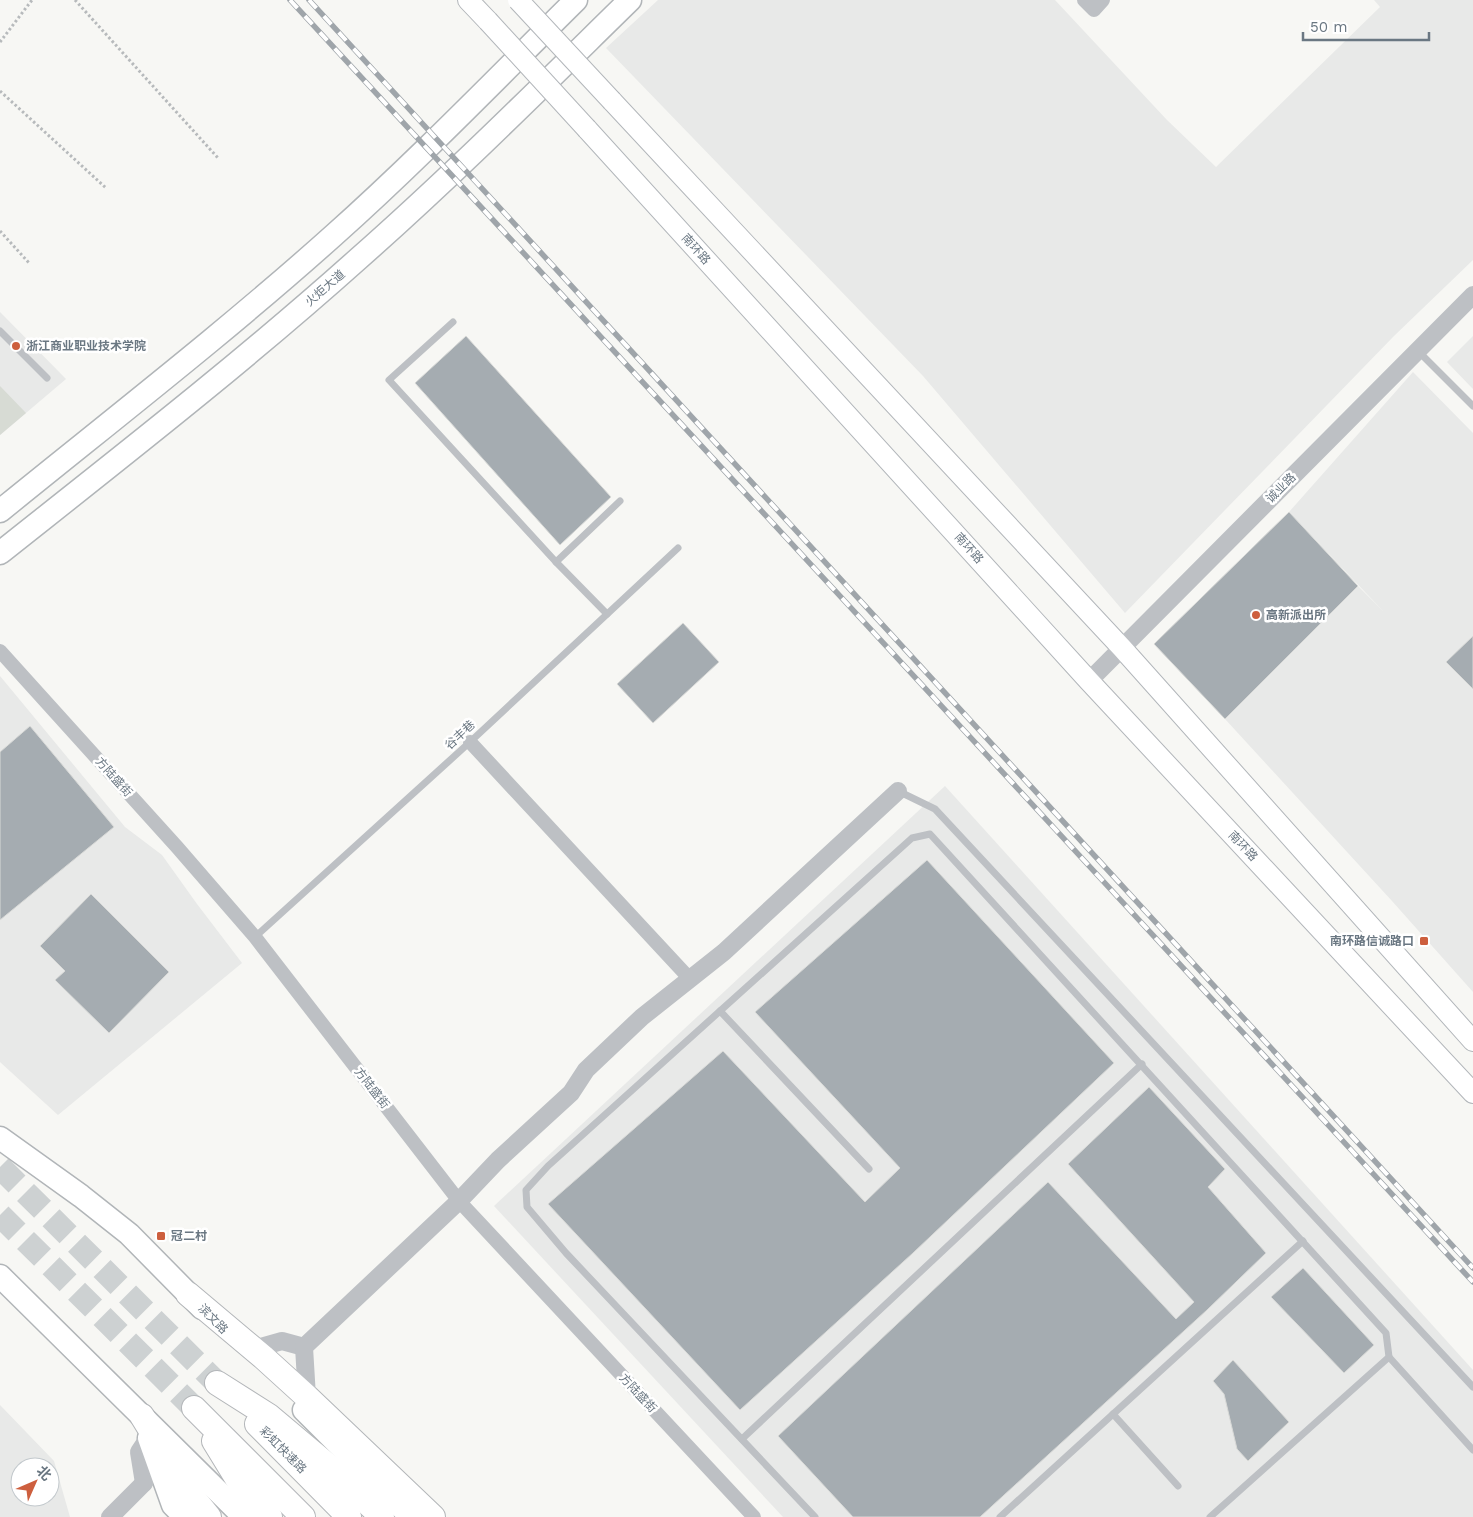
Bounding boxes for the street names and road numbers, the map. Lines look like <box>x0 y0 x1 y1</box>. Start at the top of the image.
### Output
street label: 南环路 <box>679 231 713 267</box>
street label: 火炬大道 <box>302 267 348 309</box>
street label: 诚业路 <box>1263 470 1299 506</box>
street label: 南环路 <box>952 530 986 566</box>
street label: 谷丰巷 <box>442 718 478 752</box>
street label: 方陆盛街 <box>93 754 135 800</box>
street label: 南环路 <box>1226 828 1260 864</box>
street label: 方陆盛街 <box>352 1065 392 1111</box>
street label: 滨文路 <box>195 1301 231 1337</box>
street label: 方陆盛街 <box>617 1371 659 1415</box>
street label: 彩虹快速路 <box>257 1424 309 1476</box>

